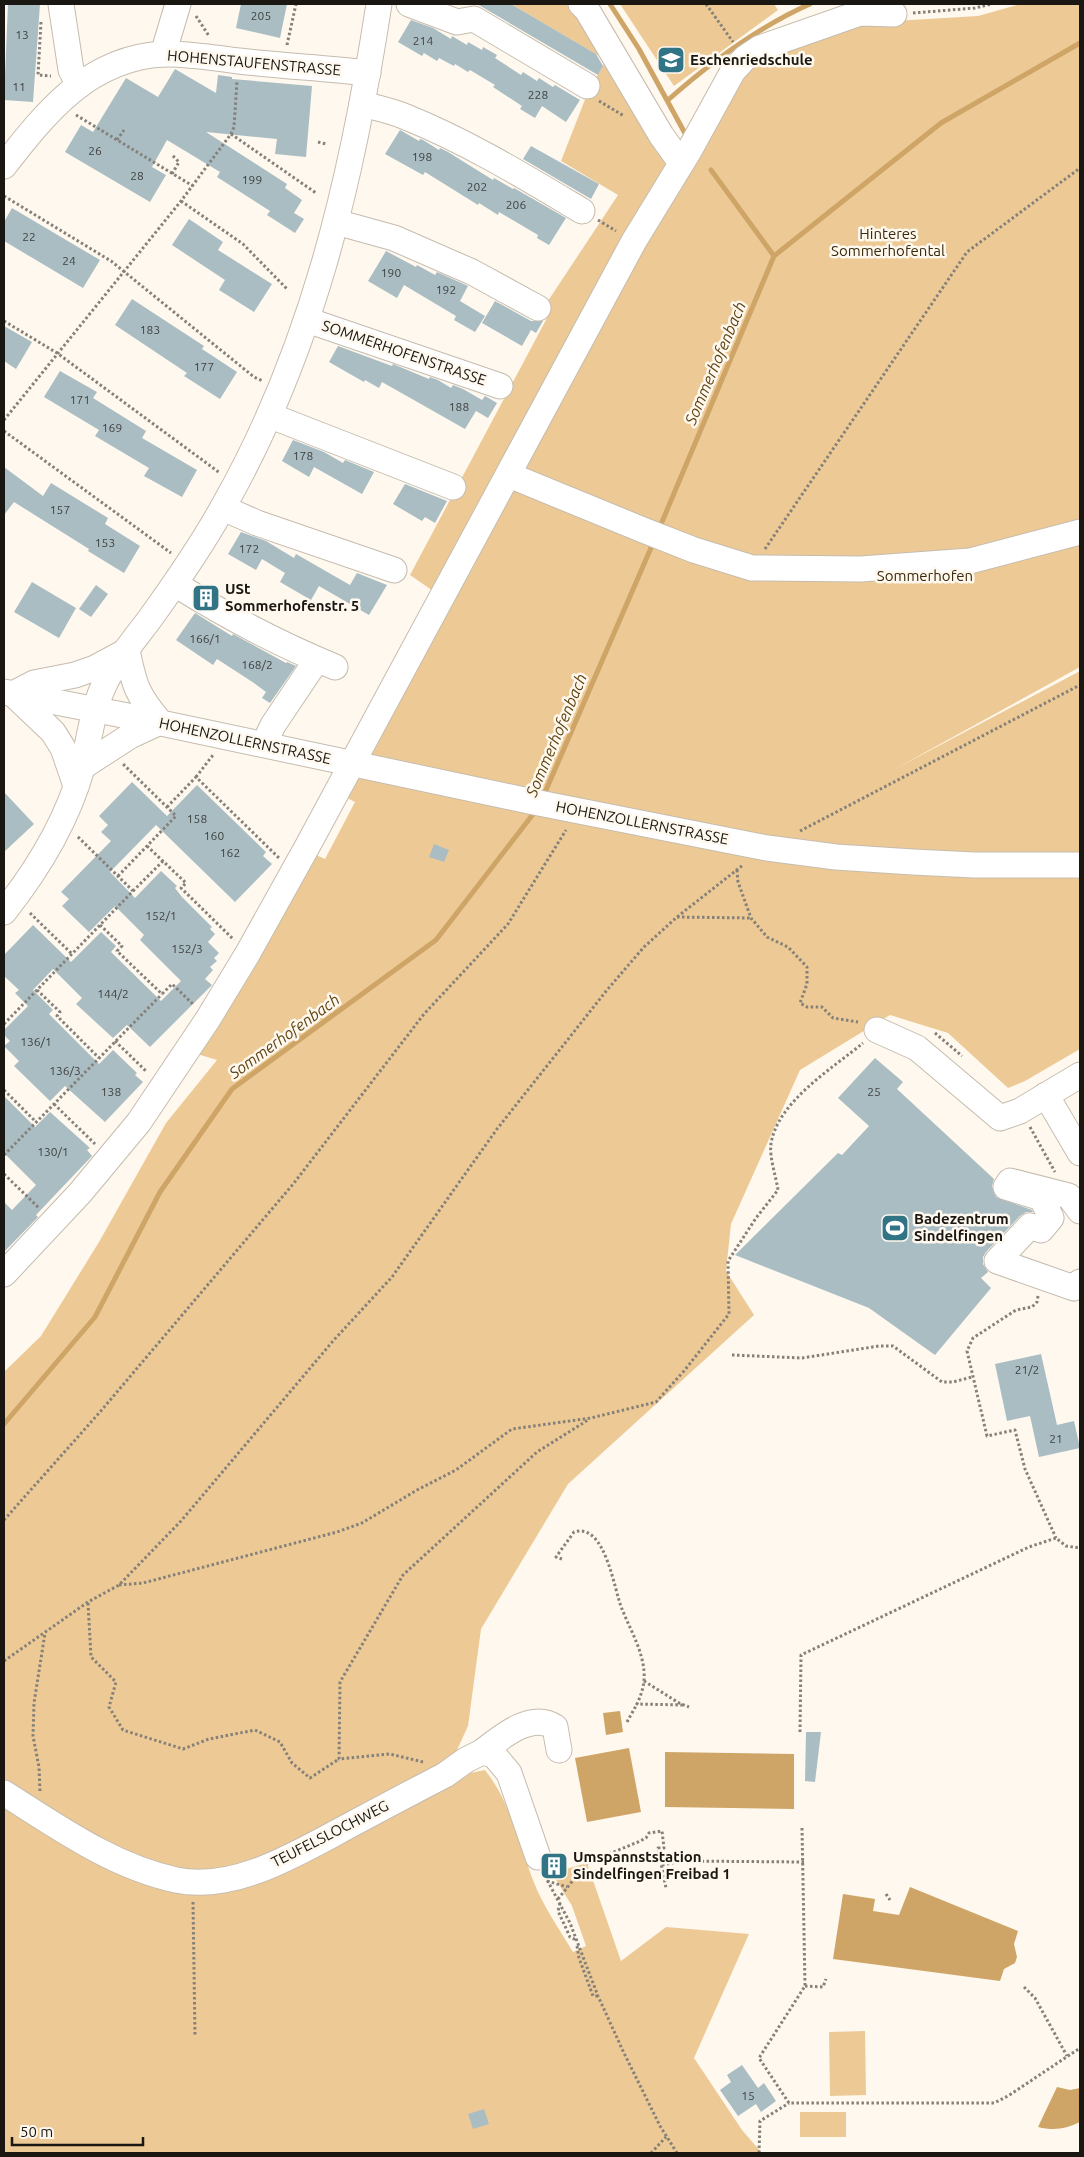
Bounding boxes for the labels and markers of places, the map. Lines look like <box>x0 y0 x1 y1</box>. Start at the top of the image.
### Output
school or university icon: Eschenriedschule <box>656 45 686 75</box>
place label: Eschenriedschule <box>690 51 813 68</box>
place label: USt Sommerhofenstr. 5 <box>225 580 359 614</box>
building icon: USt Sommerhofenstr. 5 <box>191 583 221 613</box>
place label: Badezentrum Sindelfingen <box>914 1210 1009 1244</box>
sports icon: Badezentrum Sindelfingen <box>880 1213 910 1243</box>
place label: Umspannststation Sindelfingen Freibad 1 <box>573 1848 731 1882</box>
building icon: Umspannststation Sindelfingen Freibad 1 <box>539 1851 569 1881</box>

